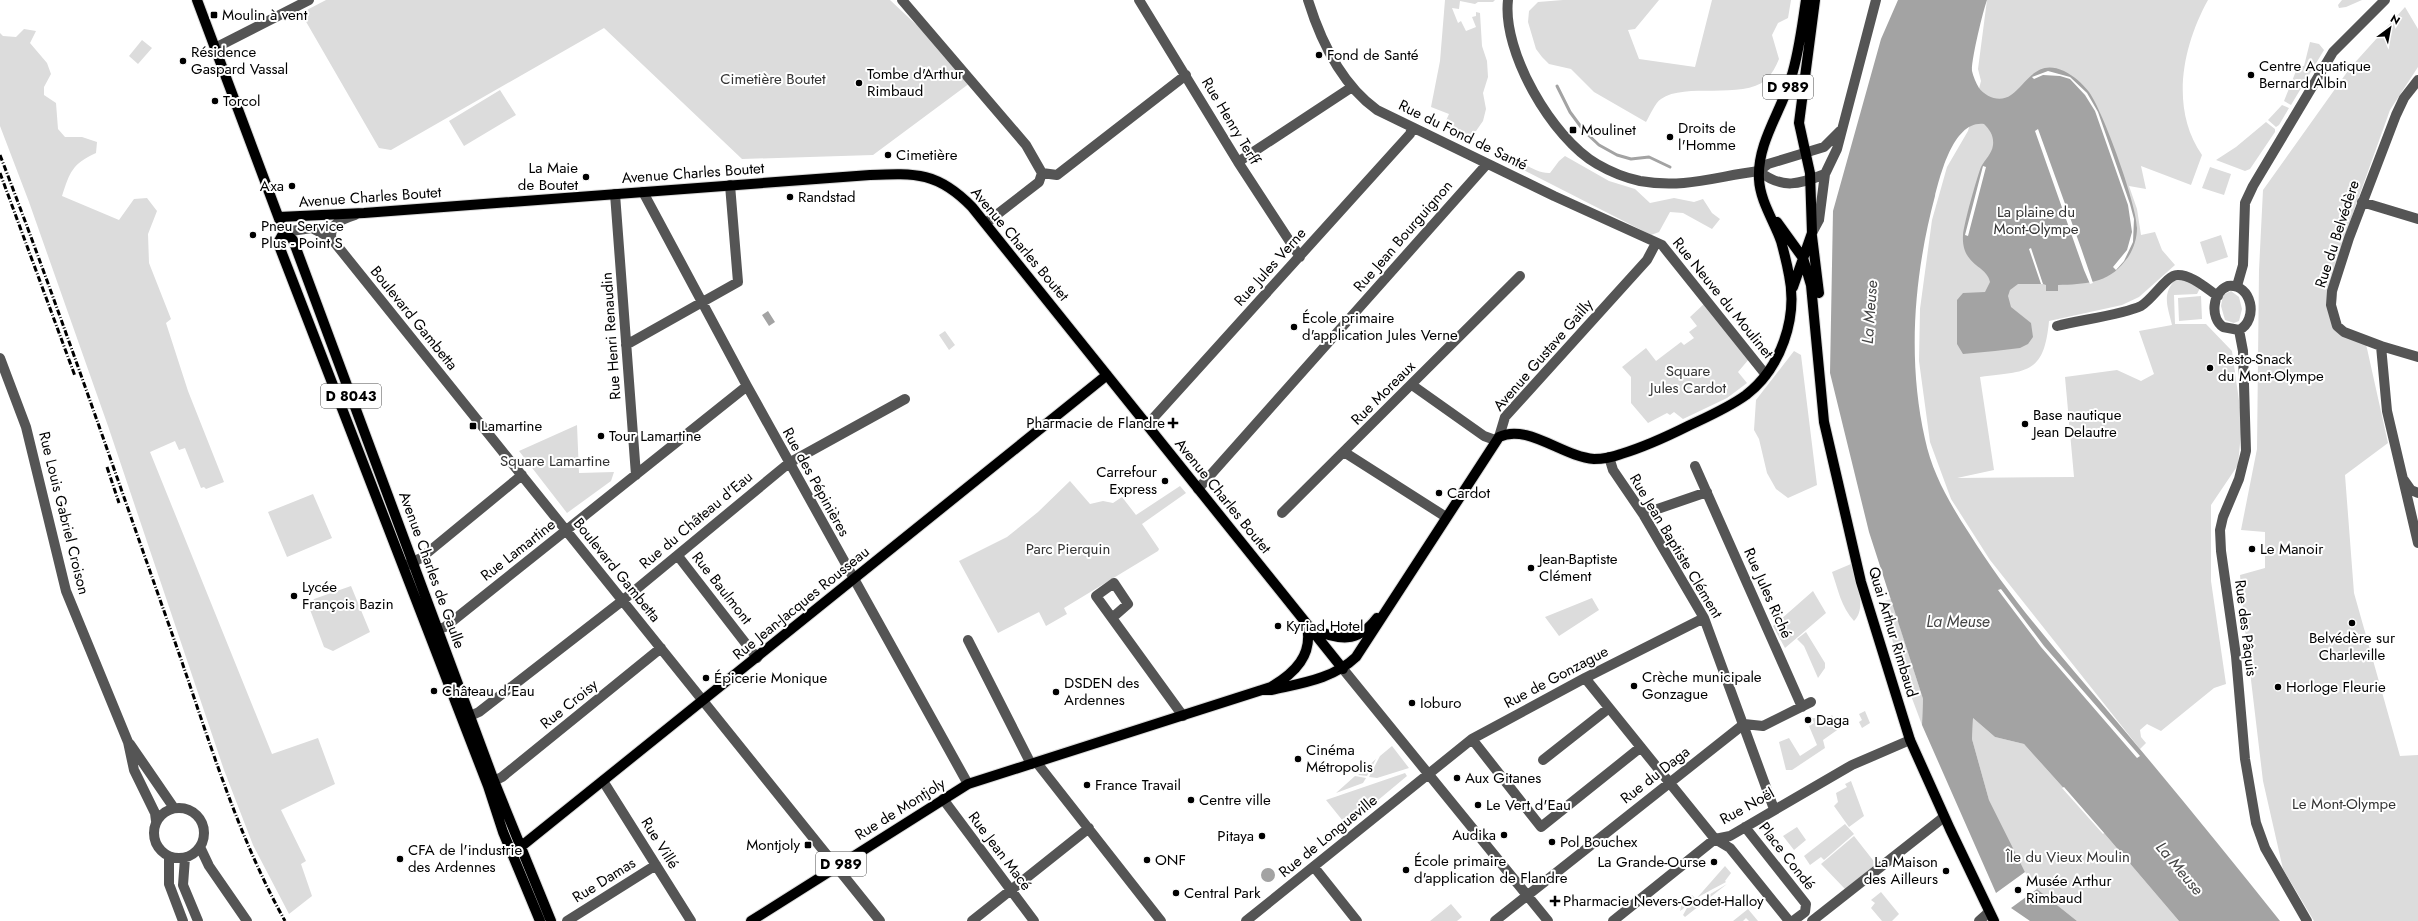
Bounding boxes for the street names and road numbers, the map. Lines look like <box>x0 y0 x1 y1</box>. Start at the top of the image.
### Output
street label: Rue Henry Terff <box>1196 73 1266 169</box>
road number: D 989 <box>1763 75 1813 99</box>
street label: Rue du Fond de Santé <box>1395 94 1531 176</box>
street label: Avenue Charles Boutet <box>621 157 765 189</box>
street label: Rue Jean Bourguignon <box>1348 175 1458 297</box>
street label: Rue du Belvédère <box>2309 177 2365 291</box>
street label: Avenue Charles Boutet <box>298 181 442 213</box>
street label: Avenue Charles Boutet <box>966 182 1075 306</box>
street label: Rue Jules Verne <box>1229 223 1311 311</box>
street label: Rue Neuve du Moulinet <box>1667 233 1779 364</box>
street label: Boulevard Gambetta <box>365 261 463 375</box>
street label: Rue Henri Renaudin <box>596 271 626 401</box>
street label: Avenue Gustave Gailly <box>1488 294 1598 416</box>
street label: Rue Moreaux <box>1346 355 1421 430</box>
road number: D 8043 <box>321 384 381 408</box>
street label: Rue des Pépinières <box>777 424 855 540</box>
street label: Rue Louis Gabriel Croison <box>33 429 95 597</box>
street label: Avenue Charles Boutet <box>1170 434 1277 559</box>
street label: Rue du Château d'Eau <box>635 466 757 574</box>
street label: Rue Jean Baptiste Clément <box>1624 469 1728 623</box>
street label: Avenue Charles de Gaulle <box>393 488 471 652</box>
street label: Boulevard Gambetta <box>568 513 666 627</box>
street label: Rue Lamartine <box>476 514 560 586</box>
street label: Rue Jean-Jacques Rousseau <box>728 541 874 665</box>
street label: Rue Jules Riché <box>1738 544 1798 642</box>
street label: Rue Baulmont <box>687 547 758 629</box>
street label: Quai Arthur Rimbaud <box>1863 564 1923 700</box>
street label: Rue des Pâquis <box>2229 578 2263 678</box>
street label: Rue de Gonzague <box>1500 640 1612 714</box>
street label: Rue Croisy <box>536 674 603 734</box>
street label: Rue du Daga <box>1616 741 1694 809</box>
street label: Rue de Montjoly <box>850 772 950 846</box>
street label: Rue Noël <box>1716 782 1778 830</box>
street label: Rue de Longueville <box>1274 789 1382 883</box>
street label: Rue Jean Macé <box>963 807 1037 895</box>
street label: Rue Villé <box>636 813 685 873</box>
street label: Place Condé <box>1753 817 1821 895</box>
street label: Rue Damas <box>568 852 640 908</box>
road number: D 989 <box>816 852 866 876</box>

